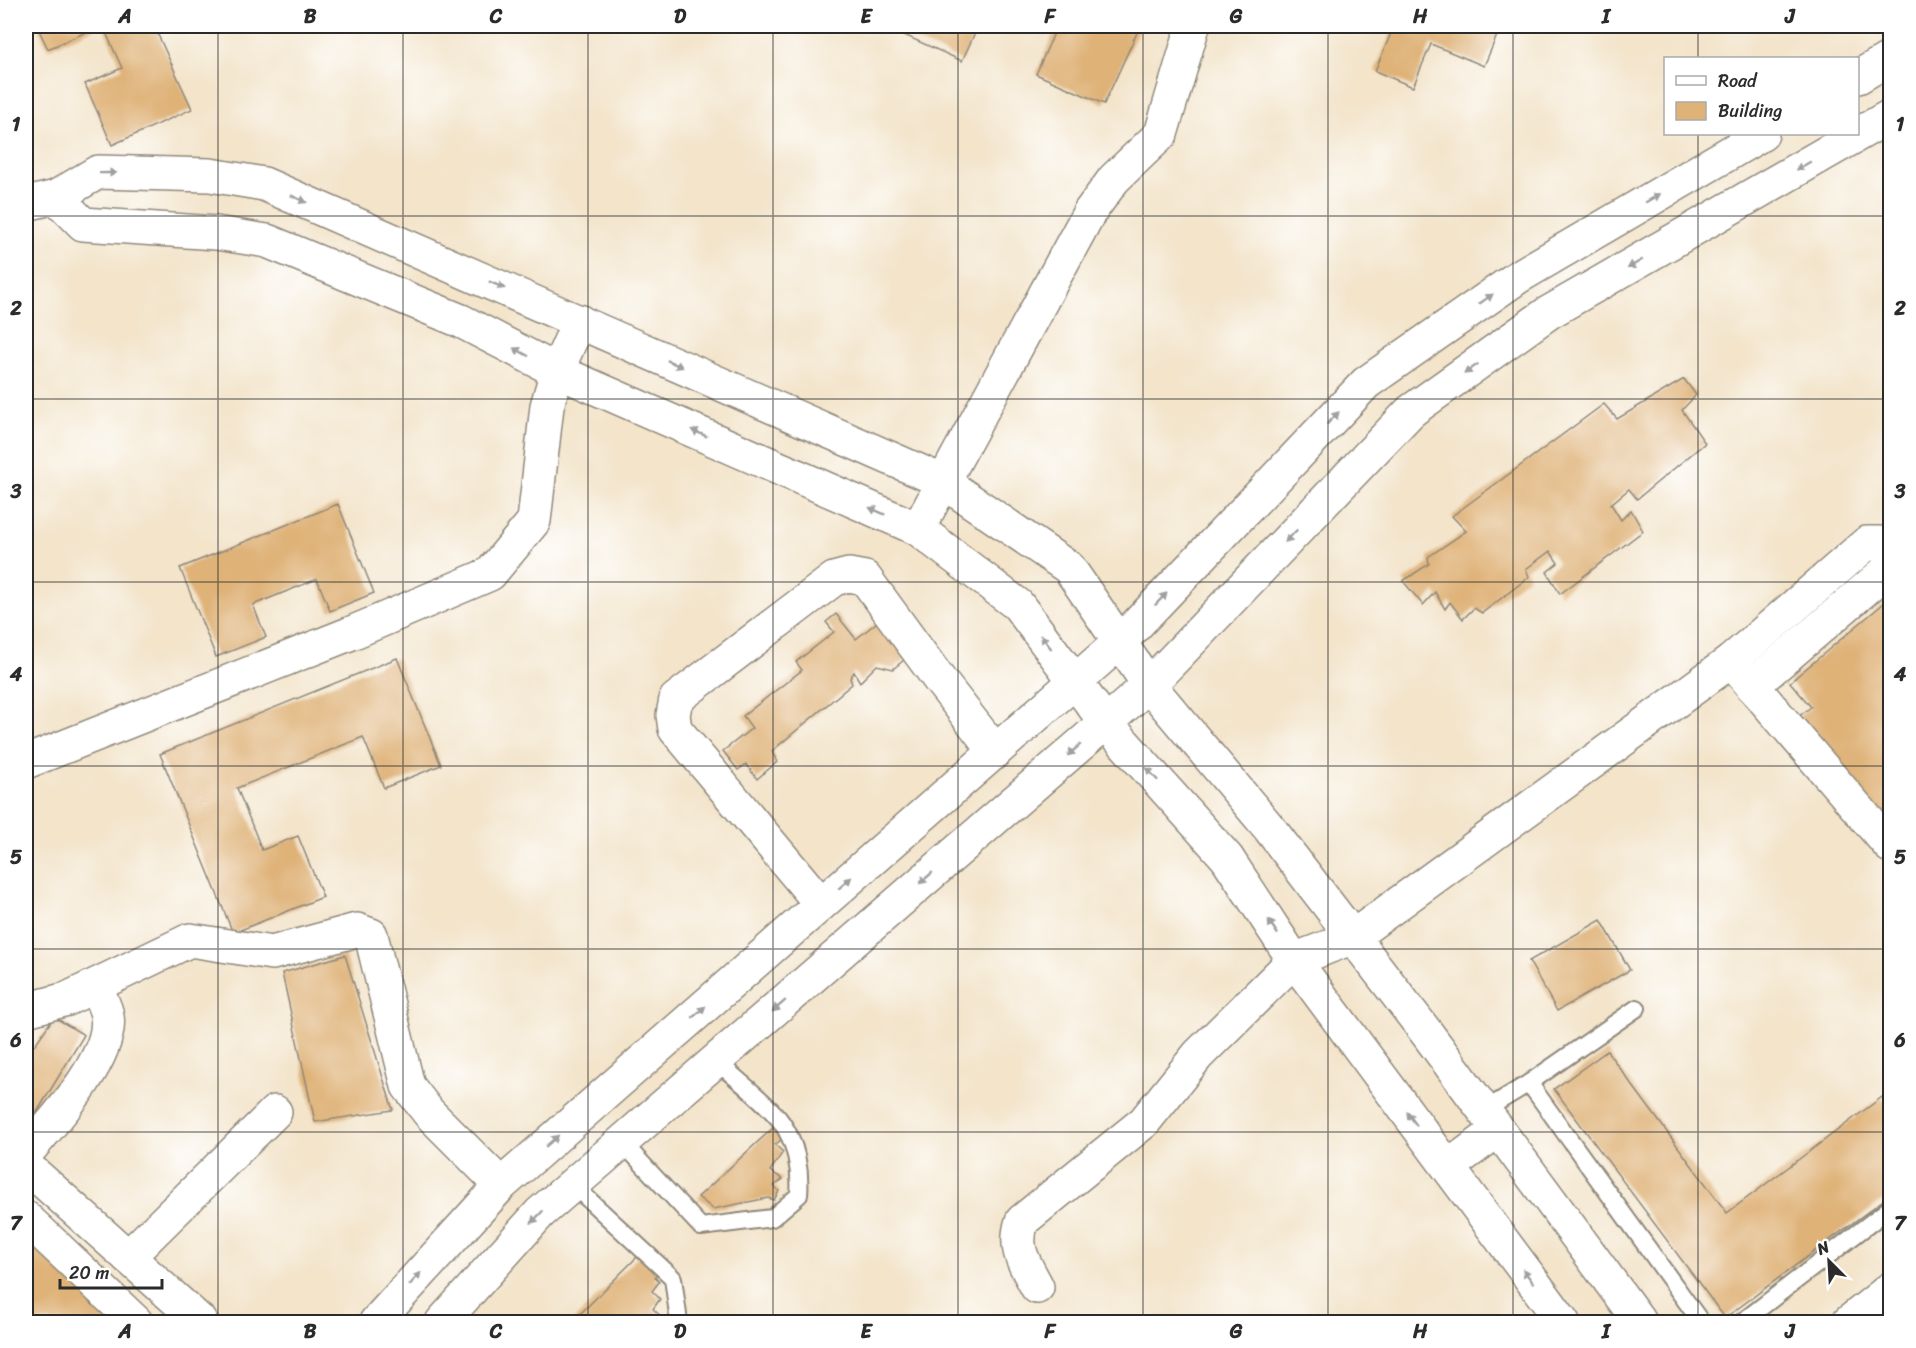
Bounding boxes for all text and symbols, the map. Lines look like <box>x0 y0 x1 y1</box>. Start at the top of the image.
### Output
text: A <box>117 0 132 34</box>
text: B <box>304 0 317 34</box>
text: C <box>489 0 503 34</box>
text: D <box>674 0 687 34</box>
text: E <box>860 0 873 34</box>
text: F <box>1044 0 1057 34</box>
text: G <box>1229 0 1243 34</box>
text: H <box>1412 0 1428 34</box>
text: I <box>1601 0 1612 34</box>
text: J <box>1784 0 1796 34</box>
legend <box>1664 57 1859 135</box>
text: Road <box>1718 65 1758 97</box>
text: Building <box>1718 95 1782 127</box>
text: 1 <box>12 107 21 142</box>
text: 1 <box>1896 107 1905 142</box>
one-way arrow <box>1795 161 1812 171</box>
one-way arrow <box>99 168 118 178</box>
one-way arrow <box>1645 192 1661 203</box>
one-way arrow <box>290 195 308 205</box>
one-way arrow <box>1626 258 1643 268</box>
one-way arrow <box>489 280 507 290</box>
text: 2 <box>9 291 22 326</box>
text: 2 <box>1893 291 1906 326</box>
one-way arrow <box>1478 293 1494 305</box>
one-way arrow <box>513 347 530 357</box>
one-way arrow <box>667 360 684 369</box>
one-way arrow <box>1463 363 1479 375</box>
one-way arrow <box>1325 412 1339 426</box>
one-way arrow <box>689 428 707 438</box>
text: 3 <box>10 474 22 509</box>
text: 3 <box>1894 474 1906 509</box>
one-way arrow <box>869 507 886 516</box>
one-way arrow <box>1285 529 1299 543</box>
one-way arrow <box>1154 591 1168 606</box>
one-way arrow <box>1041 634 1053 649</box>
text: 4 <box>9 657 23 692</box>
text: 4 <box>1893 657 1907 692</box>
one-way arrow <box>1066 743 1081 757</box>
one-way arrow <box>1145 767 1159 782</box>
text: 5 <box>10 840 22 875</box>
text: 5 <box>1894 840 1906 875</box>
one-way arrow <box>919 871 934 884</box>
one-way arrow <box>837 877 852 890</box>
one-way arrow <box>1267 919 1278 935</box>
one-way arrow <box>772 999 787 1012</box>
one-way arrow <box>691 1005 706 1019</box>
text: 6 <box>9 1023 22 1058</box>
text: 6 <box>1893 1023 1906 1058</box>
one-way arrow <box>1406 1111 1418 1127</box>
one-way arrow <box>544 1134 560 1147</box>
text: 7 <box>10 1206 23 1241</box>
text: 7 <box>1894 1206 1907 1241</box>
one-way arrow <box>530 1209 544 1224</box>
north arrow <box>1799 1231 1859 1291</box>
text: N <box>1811 1232 1835 1264</box>
scale bar <box>60 1252 162 1290</box>
text: 20 m <box>69 1257 109 1289</box>
one-way arrow <box>1522 1268 1534 1284</box>
one-way arrow <box>408 1272 422 1287</box>
text: A <box>117 1314 132 1348</box>
text: B <box>304 1314 317 1348</box>
text: C <box>489 1314 503 1348</box>
text: D <box>674 1314 687 1348</box>
text: E <box>860 1314 873 1348</box>
text: F <box>1044 1314 1057 1348</box>
text: G <box>1229 1314 1243 1348</box>
text: H <box>1412 1314 1428 1348</box>
text: I <box>1601 1314 1612 1348</box>
text: J <box>1784 1314 1796 1348</box>

